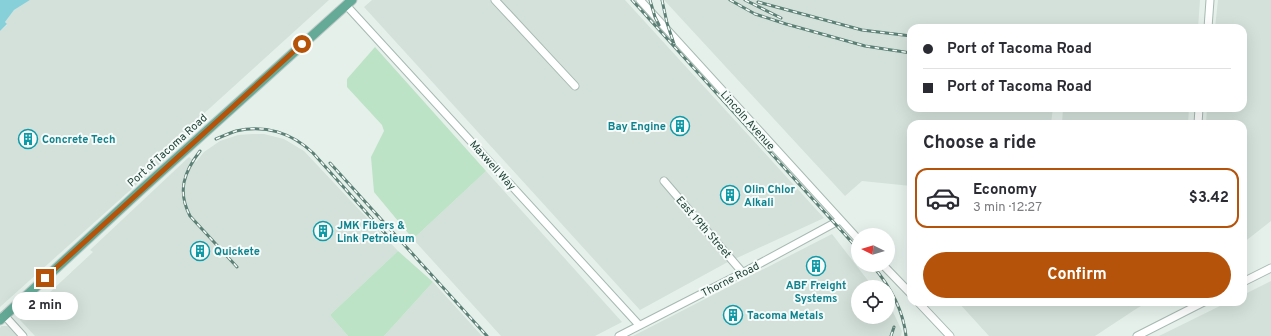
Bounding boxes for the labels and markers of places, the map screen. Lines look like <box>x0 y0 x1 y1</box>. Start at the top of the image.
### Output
building icon: Bay Engine <box>669 115 691 137</box>
place label: Bay Engine <box>608 120 666 134</box>
building icon: Concrete Tech <box>17 128 39 150</box>
place label: Concrete Tech <box>42 133 116 147</box>
place label: Olin Chlor Alkali <box>744 183 795 210</box>
building icon: Olin Chlor Alkali <box>719 184 741 206</box>
place label: JMK Fibers & Link Petroleum <box>337 219 415 246</box>
building icon: JMK Fibers & Link Petroleum <box>312 220 334 242</box>
building icon: Quickete <box>189 240 211 262</box>
place label: Quickete <box>214 245 260 259</box>
building icon: ABF Freight Systems <box>805 255 827 277</box>
place label: ABF Freight Systems <box>786 279 846 306</box>
building icon: Tacoma Metals <box>722 304 744 326</box>
place label: Tacoma Metals <box>747 309 824 323</box>

